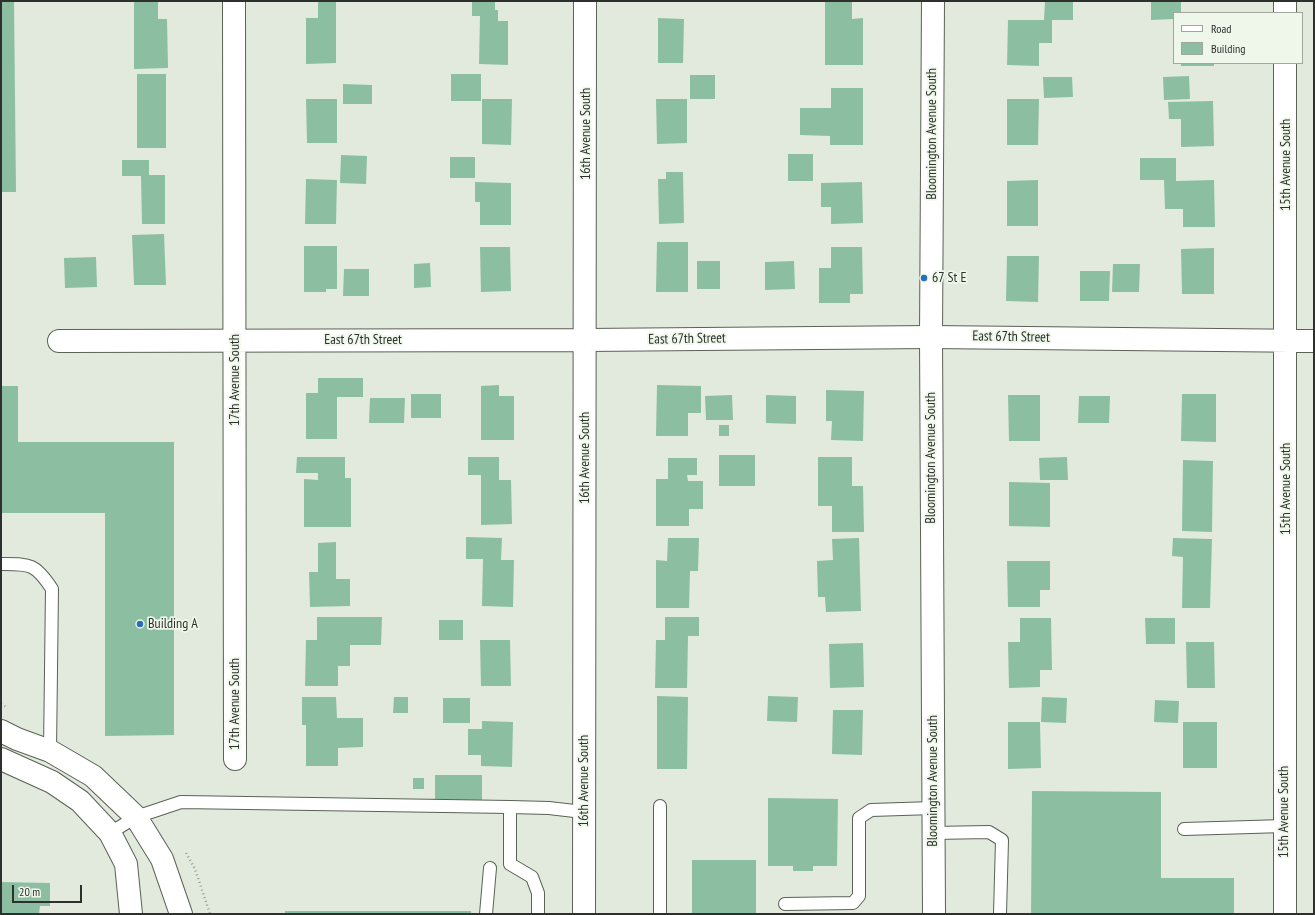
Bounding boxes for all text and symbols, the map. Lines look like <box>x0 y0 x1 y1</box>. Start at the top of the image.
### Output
legend <box>1173 12 1303 64</box>
text: Road <box>1211 21 1231 36</box>
text: Building <box>1211 41 1246 56</box>
street label: Bloomington Avenue South <box>924 68 940 200</box>
street label: 16th Avenue South <box>578 88 594 180</box>
street label: 15th Avenue South <box>1278 119 1294 211</box>
place label: 67 St E <box>932 270 966 286</box>
marker: 67 St E <box>919 273 929 283</box>
street label: East 67th Street <box>972 328 1050 346</box>
street label: East 67th Street <box>648 330 726 348</box>
street label: East 67th Street <box>324 332 402 348</box>
street label: 17th Avenue South <box>227 334 243 426</box>
street label: Bloomington Avenue South <box>923 392 939 524</box>
street label: 16th Avenue South <box>577 412 593 504</box>
street label: 15th Avenue South <box>1278 443 1294 535</box>
place label: Building A <box>148 616 198 632</box>
marker: Building A <box>135 619 145 629</box>
street label: 17th Avenue South <box>227 658 243 750</box>
street label: Bloomington Avenue South <box>925 715 941 847</box>
street label: 16th Avenue South <box>576 735 592 827</box>
street label: 15th Avenue South <box>1276 766 1292 858</box>
scale bar <box>14 877 84 903</box>
text: 20 m <box>19 884 40 899</box>

